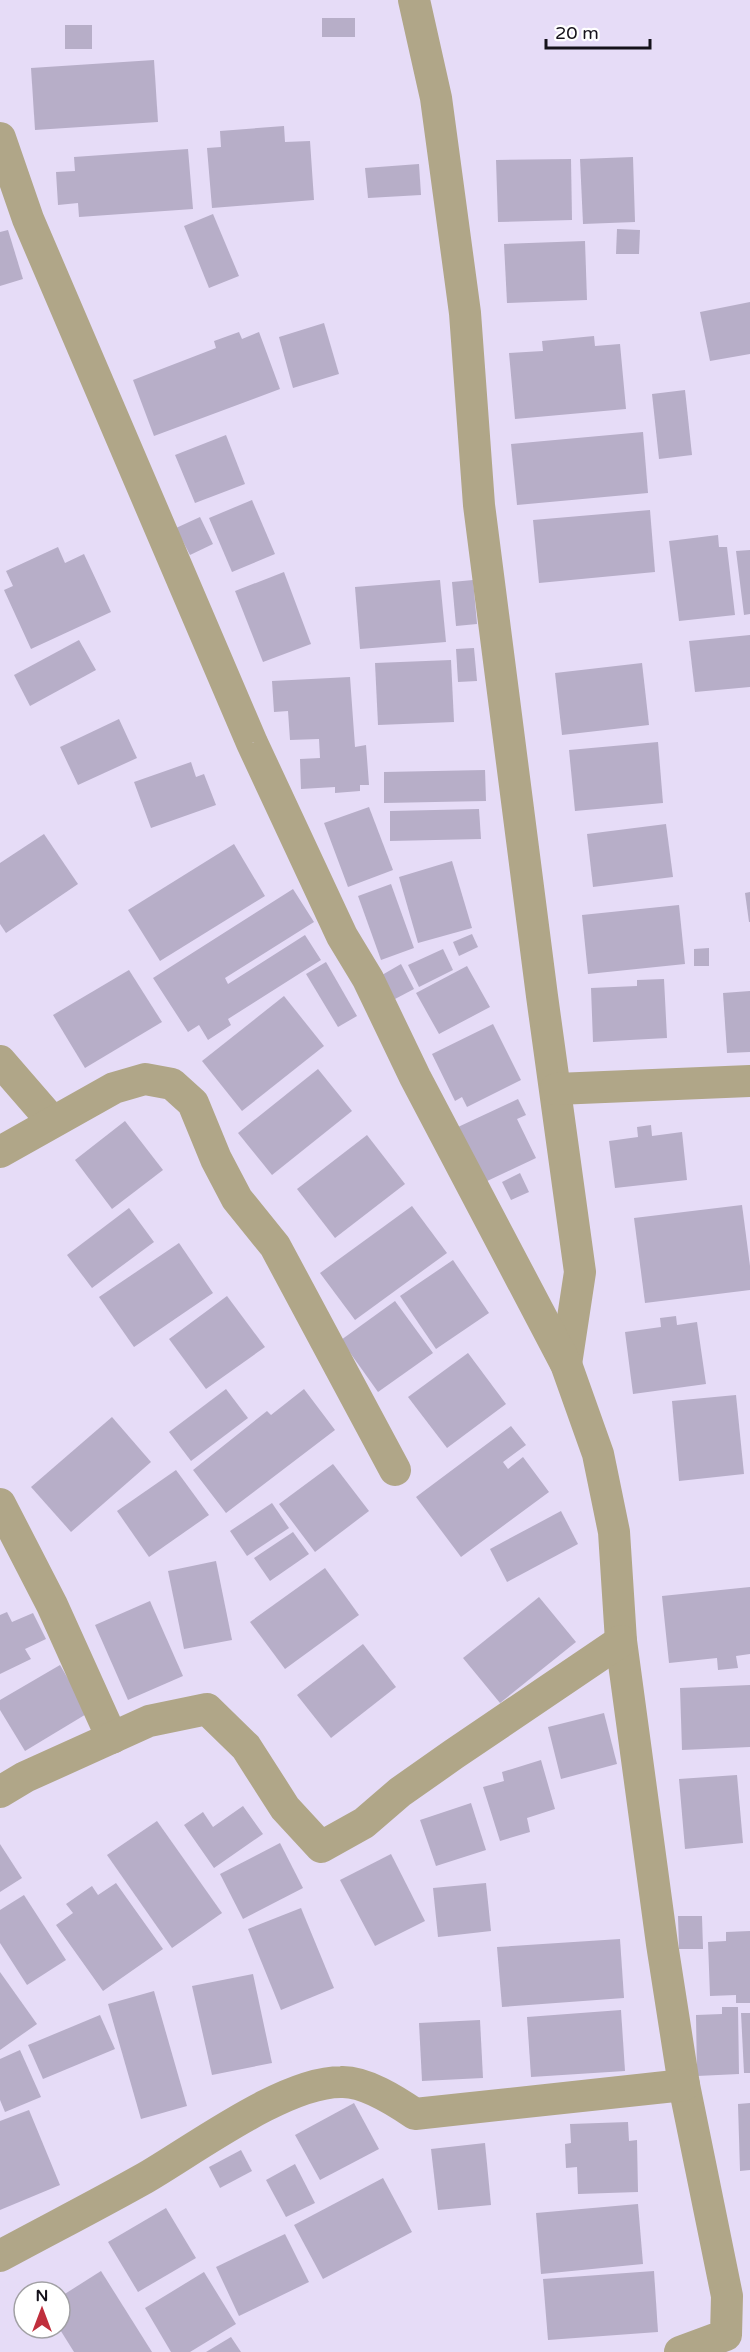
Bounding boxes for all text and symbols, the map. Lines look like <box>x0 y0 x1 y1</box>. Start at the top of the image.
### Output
scale bar <box>546 12 650 50</box>
text: 20 m <box>555 22 599 44</box>
north arrow <box>12 2280 72 2340</box>
text: N <box>36 2286 48 2306</box>

